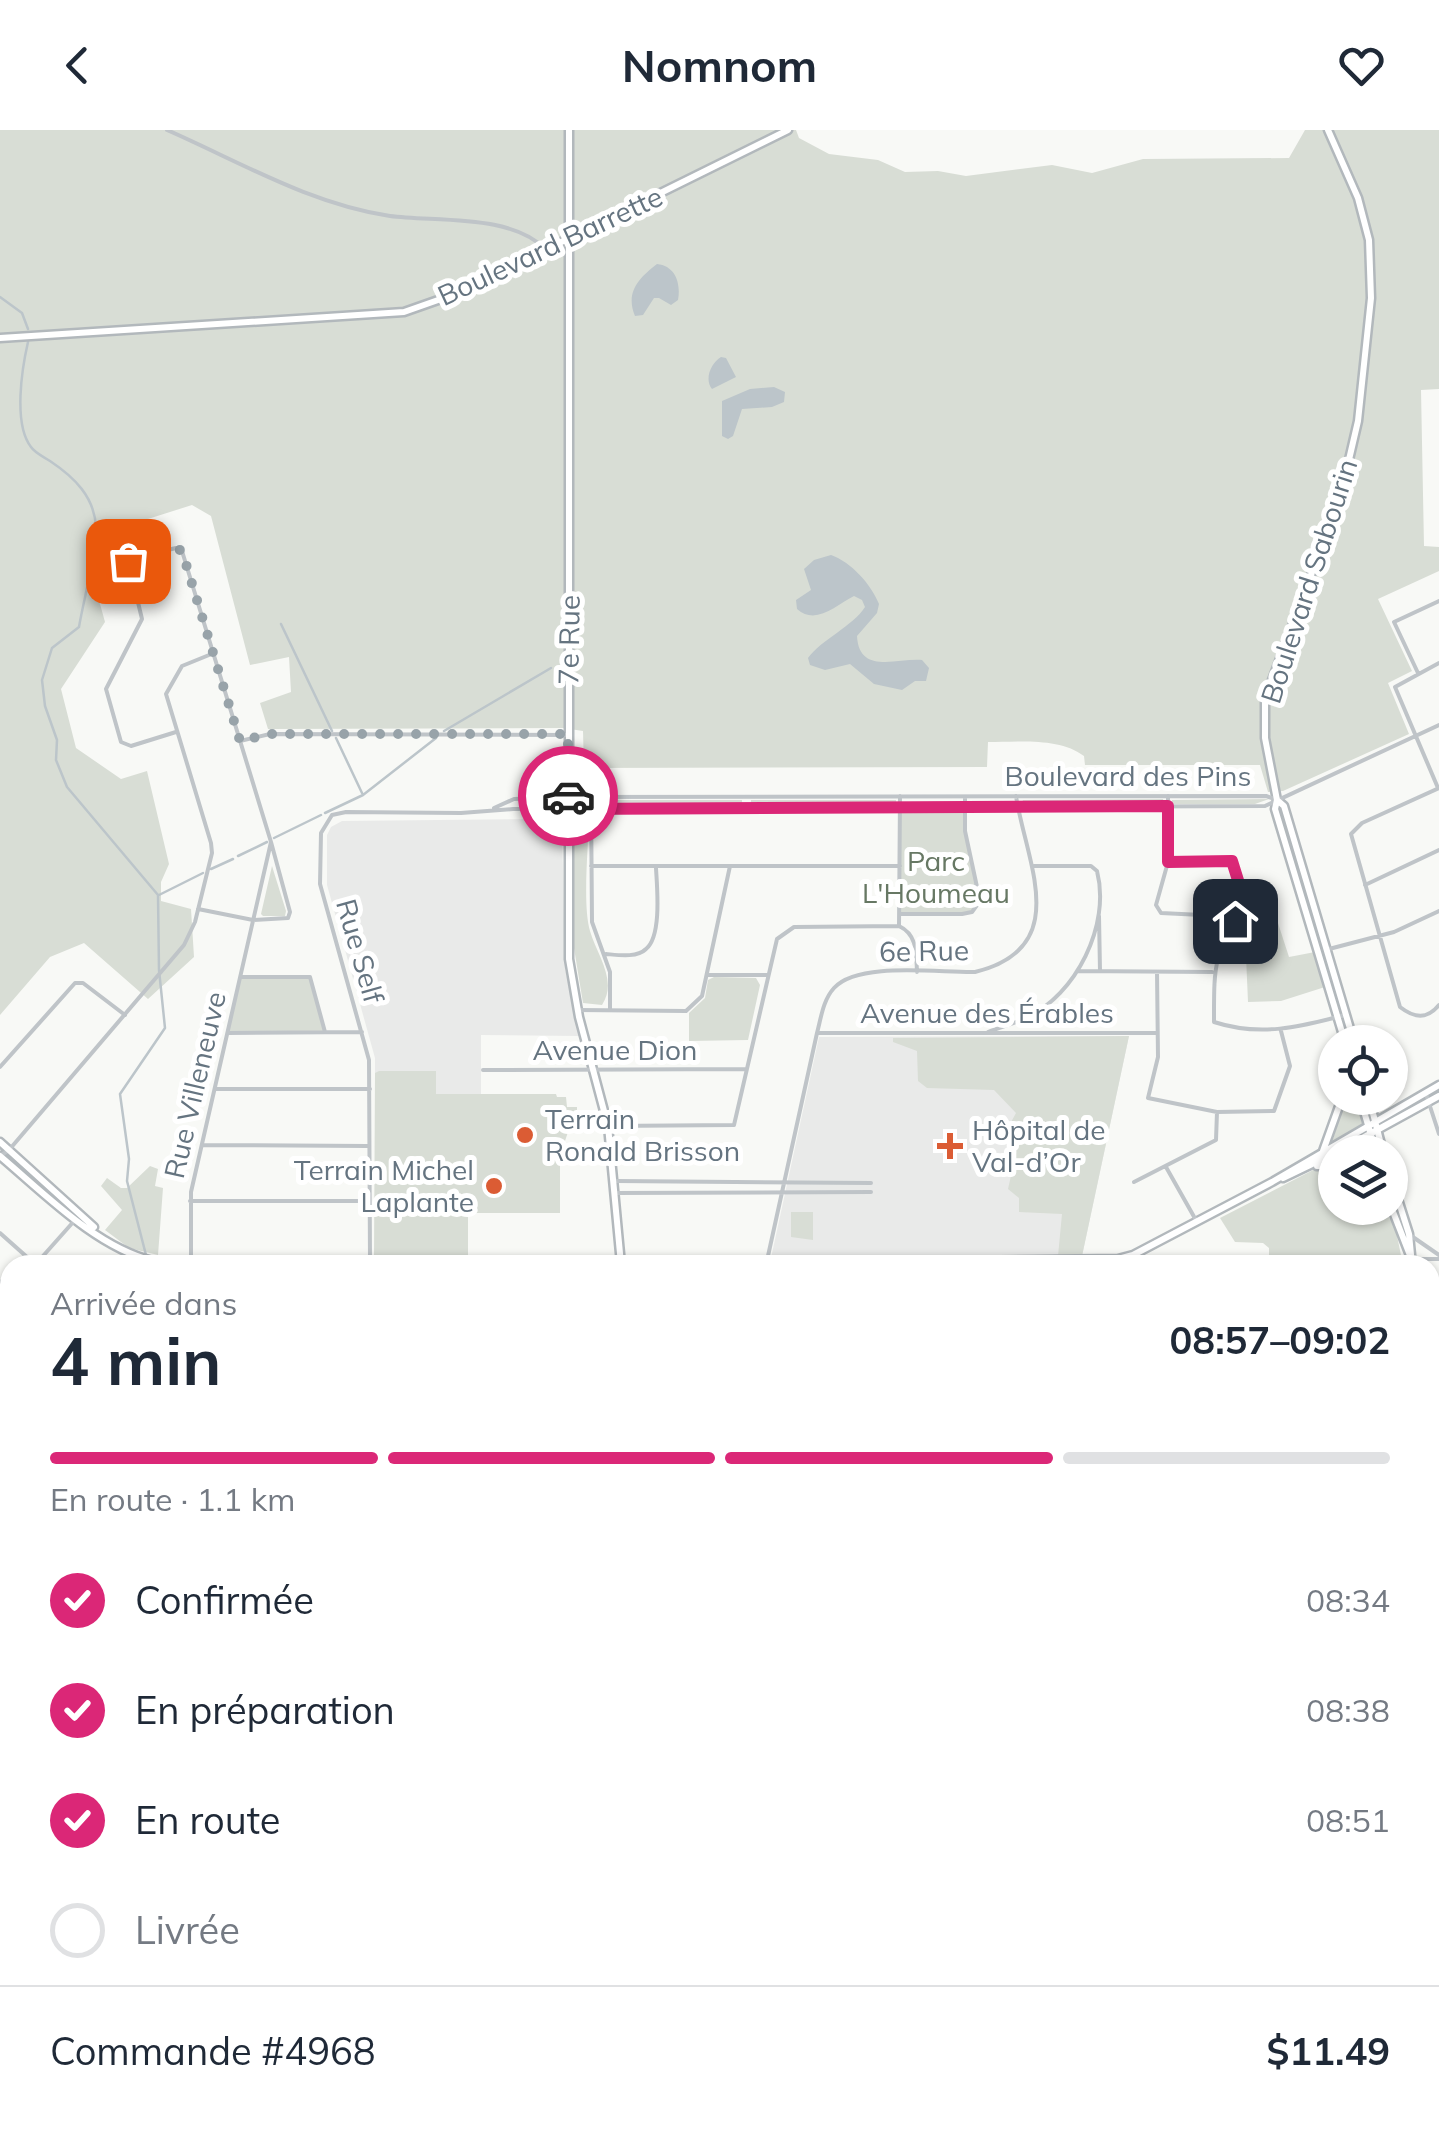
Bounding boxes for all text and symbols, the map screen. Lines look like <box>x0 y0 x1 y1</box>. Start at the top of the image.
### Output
text: Nomnom <box>622 37 817 93</box>
icon: back <box>50 38 105 93</box>
icon: heart <box>1334 38 1389 93</box>
street label: Boulevard Barrette <box>432 178 668 313</box>
street label: Boulevard Sabourin <box>1253 454 1365 707</box>
pin <box>86 519 171 604</box>
icon: bag <box>101 534 156 589</box>
street label: 7e Rue <box>550 595 587 685</box>
courier <box>518 746 618 846</box>
street label: Boulevard des Pins <box>1005 758 1251 793</box>
icon: car <box>541 769 596 824</box>
park label: Parc L'Houmeau <box>862 843 1010 910</box>
pin <box>1193 879 1278 964</box>
icon: home <box>1208 894 1263 949</box>
street label: Rue Self <box>329 895 392 1008</box>
street label: 6e Rue <box>879 932 969 969</box>
street label: Rue Villeneuve <box>156 988 233 1182</box>
street label: Avenue des Érables <box>860 995 1114 1030</box>
map controls <box>1318 1025 1408 1225</box>
button: locate <box>1318 1025 1408 1115</box>
street label: Avenue Dion <box>533 1032 697 1067</box>
place label: Terrain Ronald Brisson <box>545 1101 740 1168</box>
place label: Hôpital de Val-d’Or <box>972 1112 1106 1179</box>
marker: Terrain Ronald Brisson <box>514 1124 536 1146</box>
marker: Hôpital de Val-d’Or <box>937 1133 963 1159</box>
button: layers <box>1318 1135 1408 1225</box>
place label: Terrain Michel Laplante <box>294 1152 474 1219</box>
marker: Terrain Michel Laplante <box>483 1175 505 1197</box>
text: Arrivée dans <box>50 1283 237 1323</box>
text: 08:57–09:02 <box>1170 1316 1390 1364</box>
text: 4 min <box>50 1320 221 1401</box>
text: En route · 1.1 km <box>50 1479 295 1519</box>
icon: check <box>50 1573 105 1628</box>
text: Confirmée <box>135 1576 314 1624</box>
text: 08:34 <box>1306 1580 1390 1620</box>
icon: check <box>50 1683 105 1738</box>
text: En préparation <box>135 1686 395 1734</box>
text: 08:38 <box>1306 1690 1390 1730</box>
icon: check <box>50 1793 105 1848</box>
text: En route <box>135 1796 281 1844</box>
text: 08:51 <box>1306 1800 1390 1840</box>
text: Livrée <box>135 1906 240 1954</box>
text: Commande #4968 <box>50 2027 376 2075</box>
text: $11.49 <box>1267 2027 1390 2075</box>

